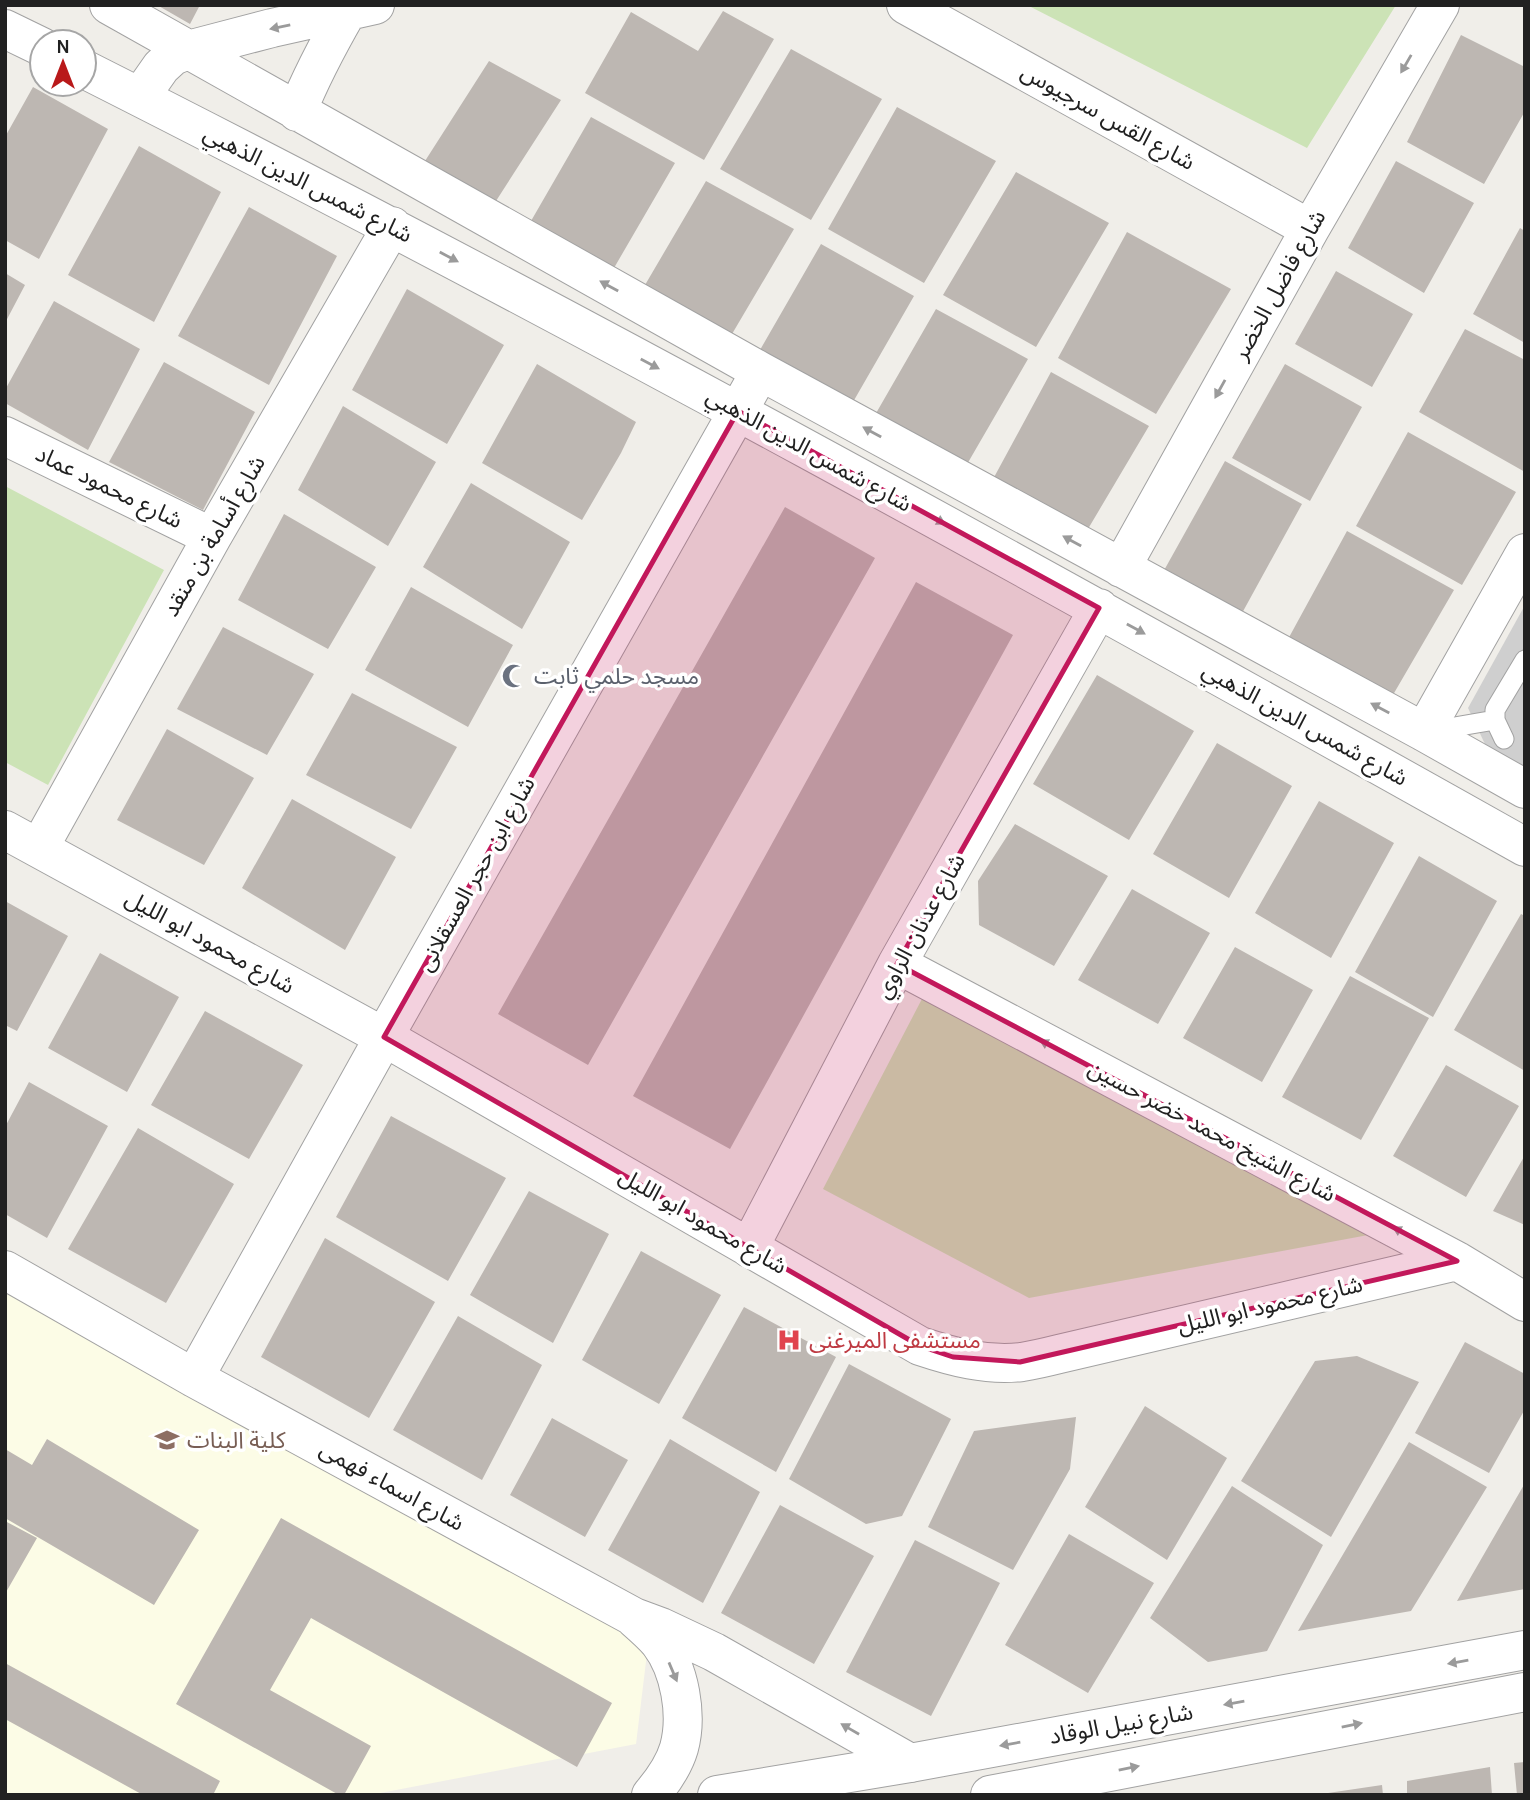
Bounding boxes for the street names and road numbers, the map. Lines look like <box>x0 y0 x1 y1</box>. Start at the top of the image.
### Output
street label: شارع القس سرجيوس <box>1015 58 1200 179</box>
street label: شارع شمس الدين الذهبي <box>198 120 417 251</box>
street label: شارع فاضل الخضر <box>1226 205 1334 367</box>
street label: شارع شمس الدين الذهبي <box>700 382 916 521</box>
street label: شارع محمود عماد <box>30 440 187 537</box>
street label: شارع أسامة بن منقد <box>156 450 274 623</box>
street label: شارع شمس الدين الذهبي <box>1196 656 1412 795</box>
street label: شارع ابن حجر العسقلانى <box>411 772 543 977</box>
street label: شارع عدنان الراوي <box>869 849 974 1005</box>
street label: شارع محمود ابو الليل <box>119 884 299 1002</box>
street label: شارع الشيخ محمد خضر حسين <box>1082 1054 1340 1210</box>
street label: شارع محمود ابو الليل <box>613 1162 792 1283</box>
street label: شارع محمود ابو الليل <box>1175 1271 1366 1342</box>
street label: شارع اسماء فهمى <box>314 1435 469 1539</box>
street label: شارع نبيل الوقاد <box>1047 1698 1195 1753</box>

